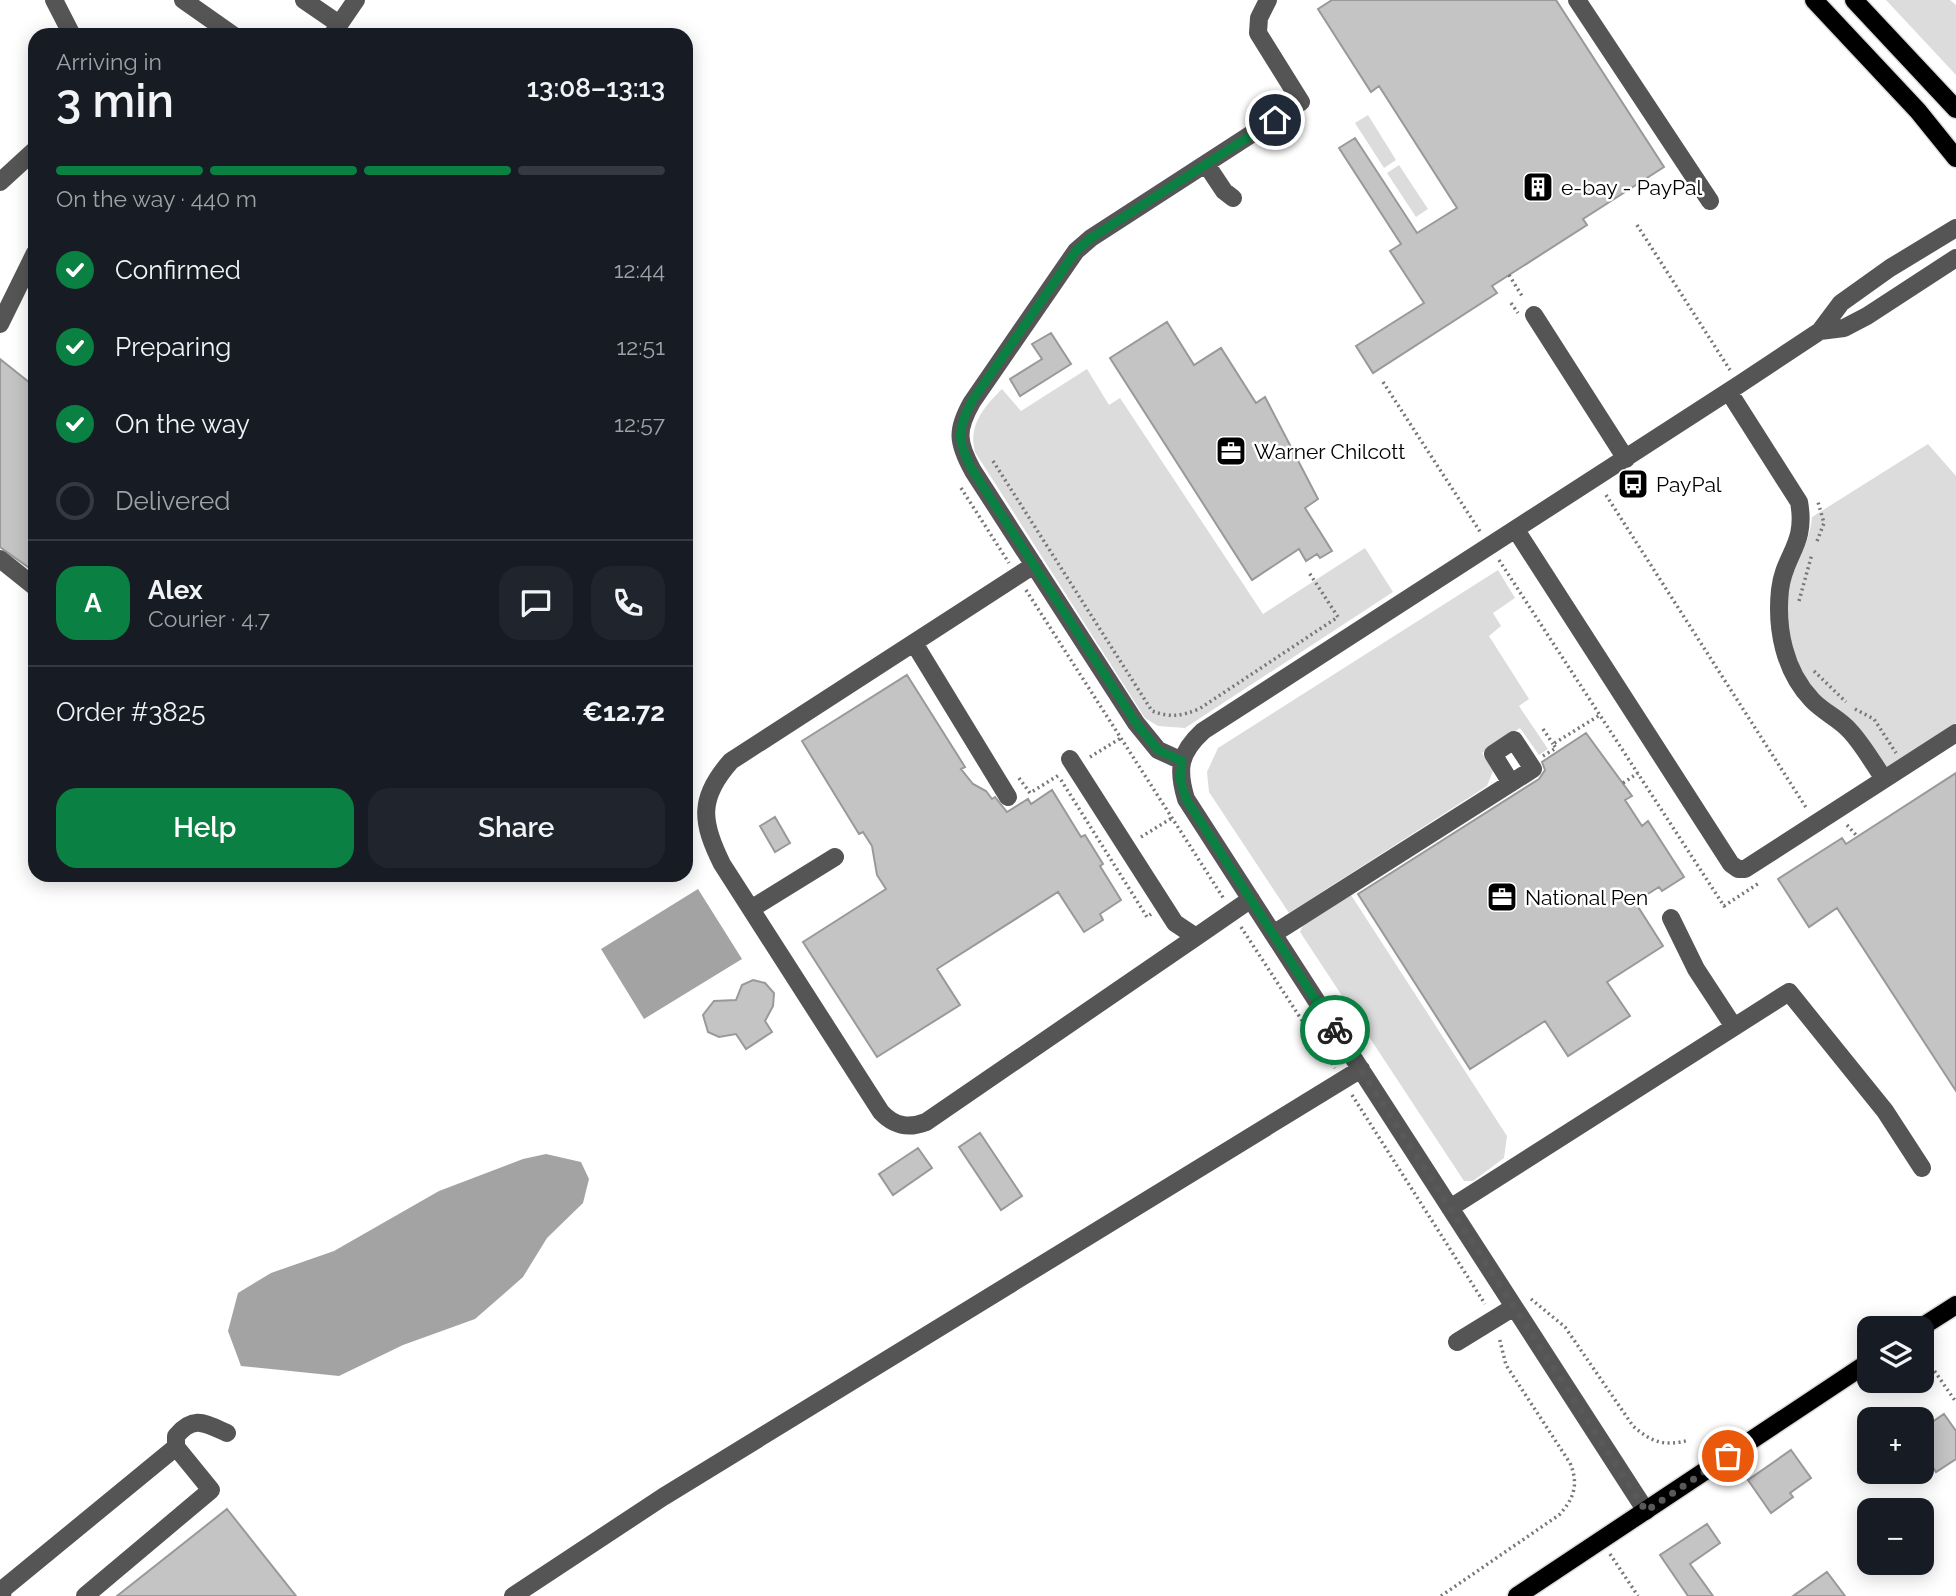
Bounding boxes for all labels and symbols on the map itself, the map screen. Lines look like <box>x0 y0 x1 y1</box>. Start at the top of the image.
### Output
pin <box>1245 90 1305 150</box>
building icon: e-bay - PayPal <box>1521 170 1555 204</box>
place label: e-bay - PayPal <box>1561 175 1702 200</box>
office icon: Warner Chilcott <box>1214 434 1248 468</box>
place label: Warner Chilcott <box>1254 439 1405 464</box>
bus stop icon: PayPal <box>1616 467 1650 501</box>
place label: PayPal <box>1656 472 1722 497</box>
office icon: National Pen <box>1485 880 1519 914</box>
place label: National Pen <box>1525 885 1648 910</box>
courier <box>1300 995 1370 1065</box>
pin <box>1698 1426 1758 1486</box>

